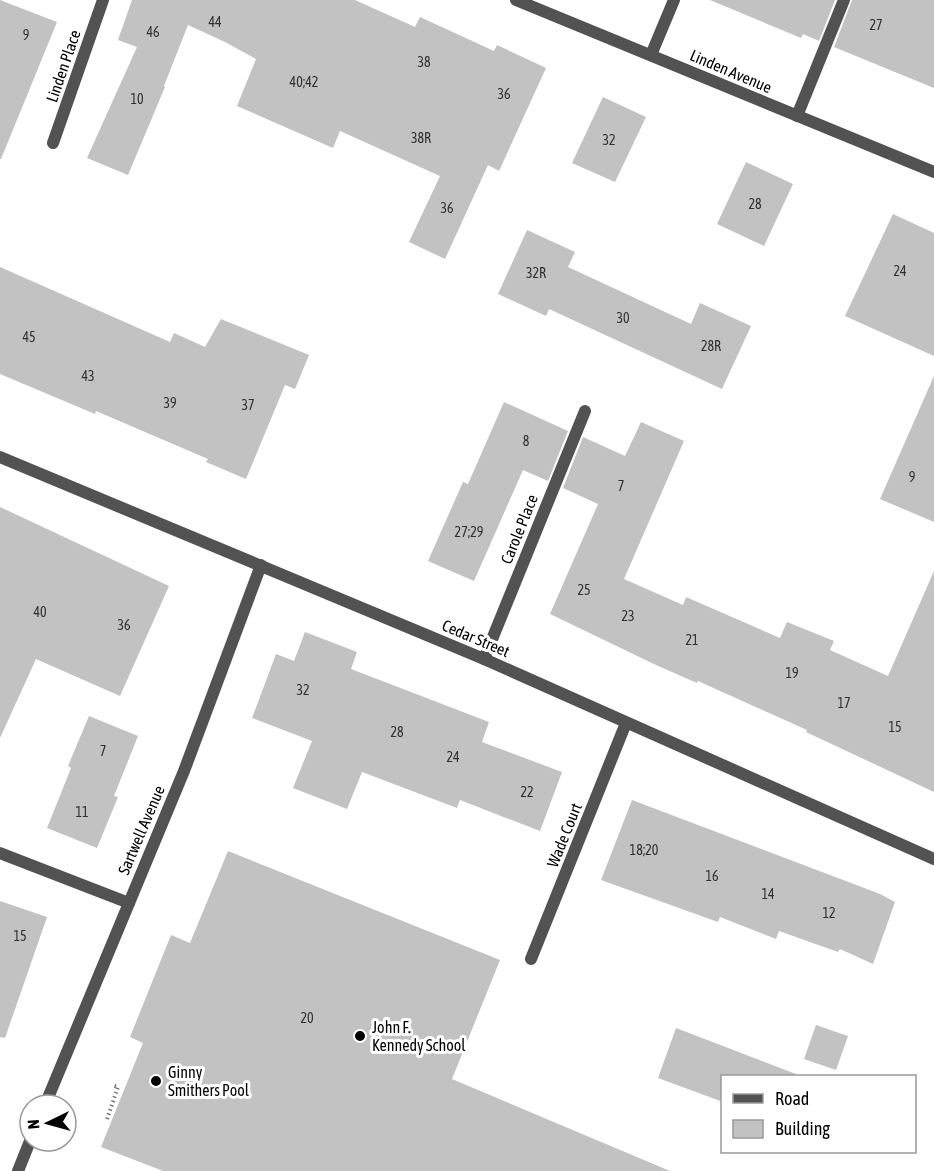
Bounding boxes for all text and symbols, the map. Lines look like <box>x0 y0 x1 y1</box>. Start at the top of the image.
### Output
house number: 44 <box>208 14 222 30</box>
house number: 27 <box>869 17 883 33</box>
house number: 46 <box>146 24 160 40</box>
house number: 9 <box>23 27 29 43</box>
street label: Linden Place <box>42 28 84 104</box>
street label: Linden Avenue <box>688 46 774 96</box>
house number: 38 <box>417 54 431 70</box>
house number: 40;42 <box>290 74 318 90</box>
house number: 36 <box>497 86 511 102</box>
house number: 10 <box>130 91 144 107</box>
house number: 38R <box>411 130 431 146</box>
house number: 32 <box>602 132 616 148</box>
house number: 28 <box>748 196 762 212</box>
house number: 36 <box>440 200 454 216</box>
house number: 24 <box>893 263 907 279</box>
house number: 32R <box>526 265 546 281</box>
house number: 30 <box>616 310 630 326</box>
house number: 45 <box>22 329 36 345</box>
house number: 28R <box>701 338 721 354</box>
house number: 43 <box>81 368 95 384</box>
house number: 39 <box>163 395 177 411</box>
house number: 37 <box>241 397 255 413</box>
house number: 8 <box>523 433 530 449</box>
house number: 9 <box>909 469 915 485</box>
house number: 7 <box>618 478 624 494</box>
street label: Carole Place <box>497 492 541 566</box>
house number: 27;29 <box>455 524 483 540</box>
house number: 25 <box>577 582 591 598</box>
house number: 40 <box>33 604 47 620</box>
house number: 23 <box>621 608 635 624</box>
street label: Cedar Street <box>440 616 513 660</box>
house number: 36 <box>117 617 131 633</box>
house number: 21 <box>685 632 699 648</box>
house number: 19 <box>785 665 799 681</box>
house number: 32 <box>296 682 310 698</box>
house number: 17 <box>837 695 851 711</box>
house number: 15 <box>888 719 902 735</box>
house number: 28 <box>390 724 404 740</box>
house number: 7 <box>100 743 106 759</box>
house number: 24 <box>446 749 460 765</box>
street label: Sartwell Avenue <box>114 783 168 877</box>
house number: 22 <box>520 784 534 800</box>
street label: Wade Court <box>543 800 585 870</box>
house number: 11 <box>75 804 89 820</box>
house number: 18;20 <box>630 842 659 858</box>
house number: 16 <box>705 868 719 884</box>
house number: 14 <box>761 886 775 902</box>
house number: 12 <box>822 905 836 921</box>
house number: 15 <box>13 928 27 944</box>
house number: 20 <box>300 1010 314 1026</box>
place label: John F. Kennedy School <box>372 1018 466 1055</box>
marker: John F. Kennedy School <box>353 1029 367 1043</box>
place label: Ginny Smithers Pool <box>168 1063 250 1099</box>
marker: Ginny Smithers Pool <box>149 1074 163 1088</box>
legend <box>721 1075 916 1153</box>
text: Road <box>775 1088 809 1109</box>
north arrow <box>18 1093 78 1153</box>
text: Building <box>775 1118 830 1139</box>
text: N <box>24 1119 42 1130</box>

